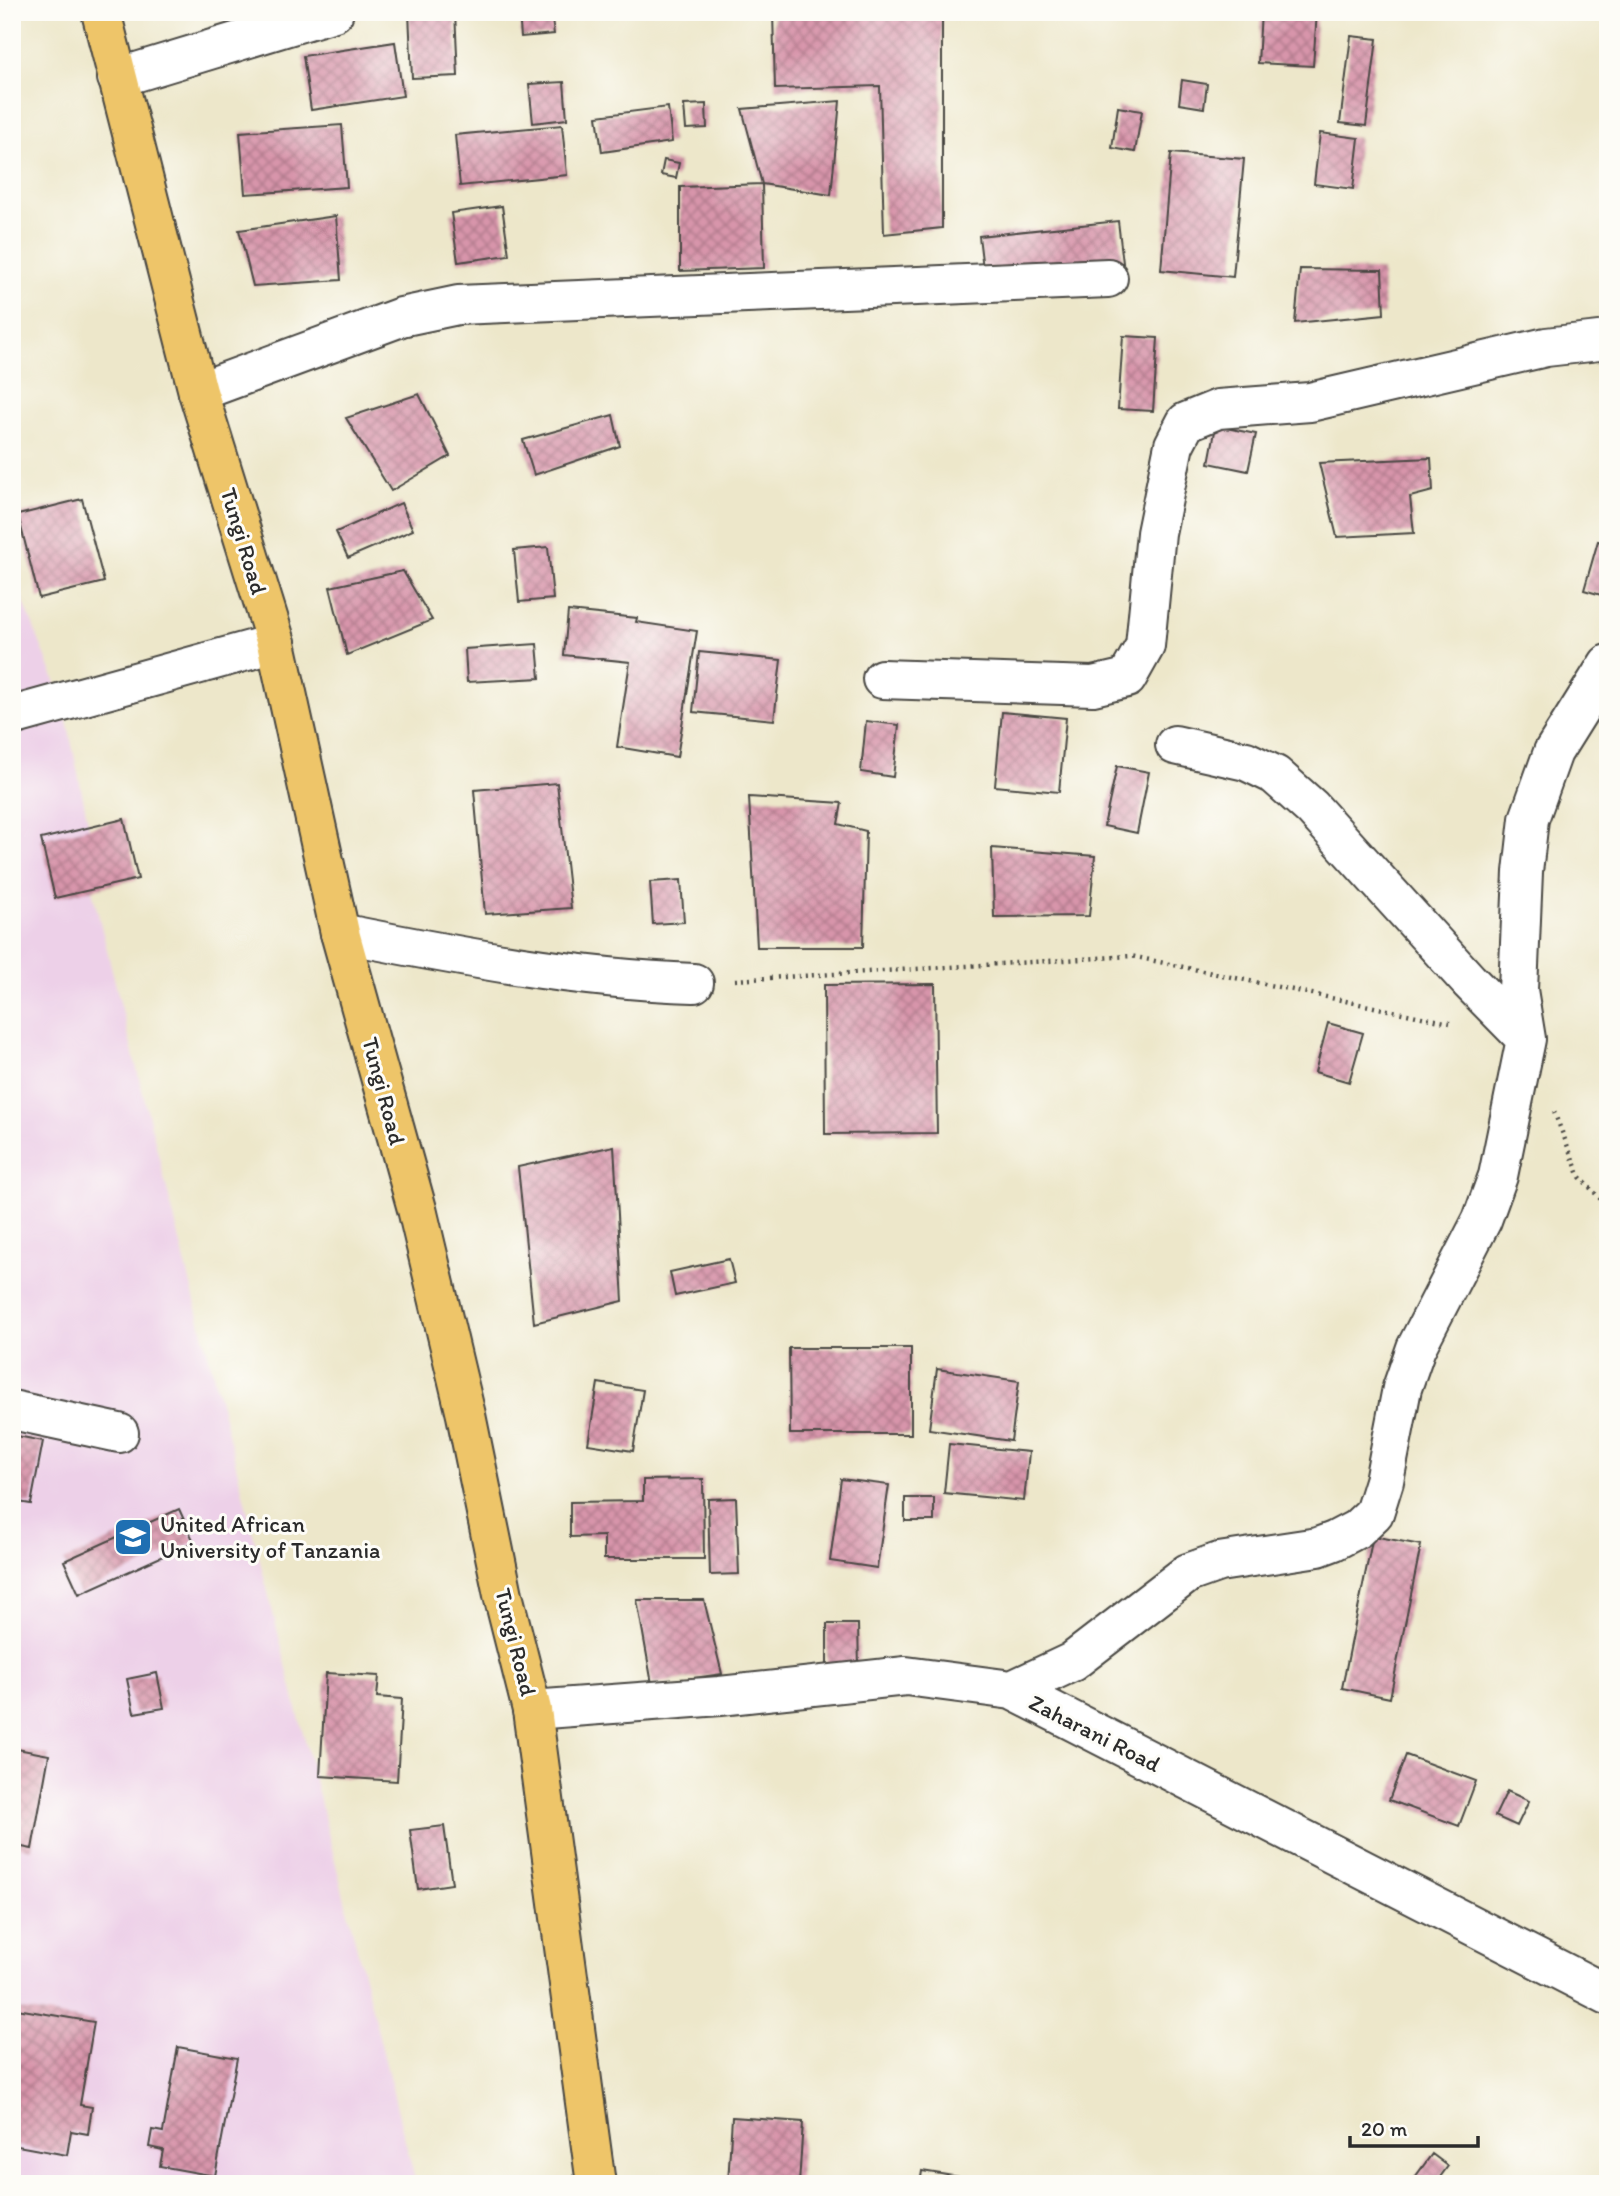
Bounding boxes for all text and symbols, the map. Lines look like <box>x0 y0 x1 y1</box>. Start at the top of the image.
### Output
street label: Tungi Road <box>215 484 274 598</box>
street label: Tungi Road <box>356 1034 412 1148</box>
place label: United African University of Tanzania <box>160 1510 380 1564</box>
school or university icon: United African University of Tanzania <box>112 1516 154 1558</box>
street label: Tungi Road <box>489 1585 543 1699</box>
street label: Zaharani Road <box>1025 1688 1166 1778</box>
scale bar <box>1350 2105 1478 2149</box>
text: 20 m <box>1361 2116 1408 2141</box>

